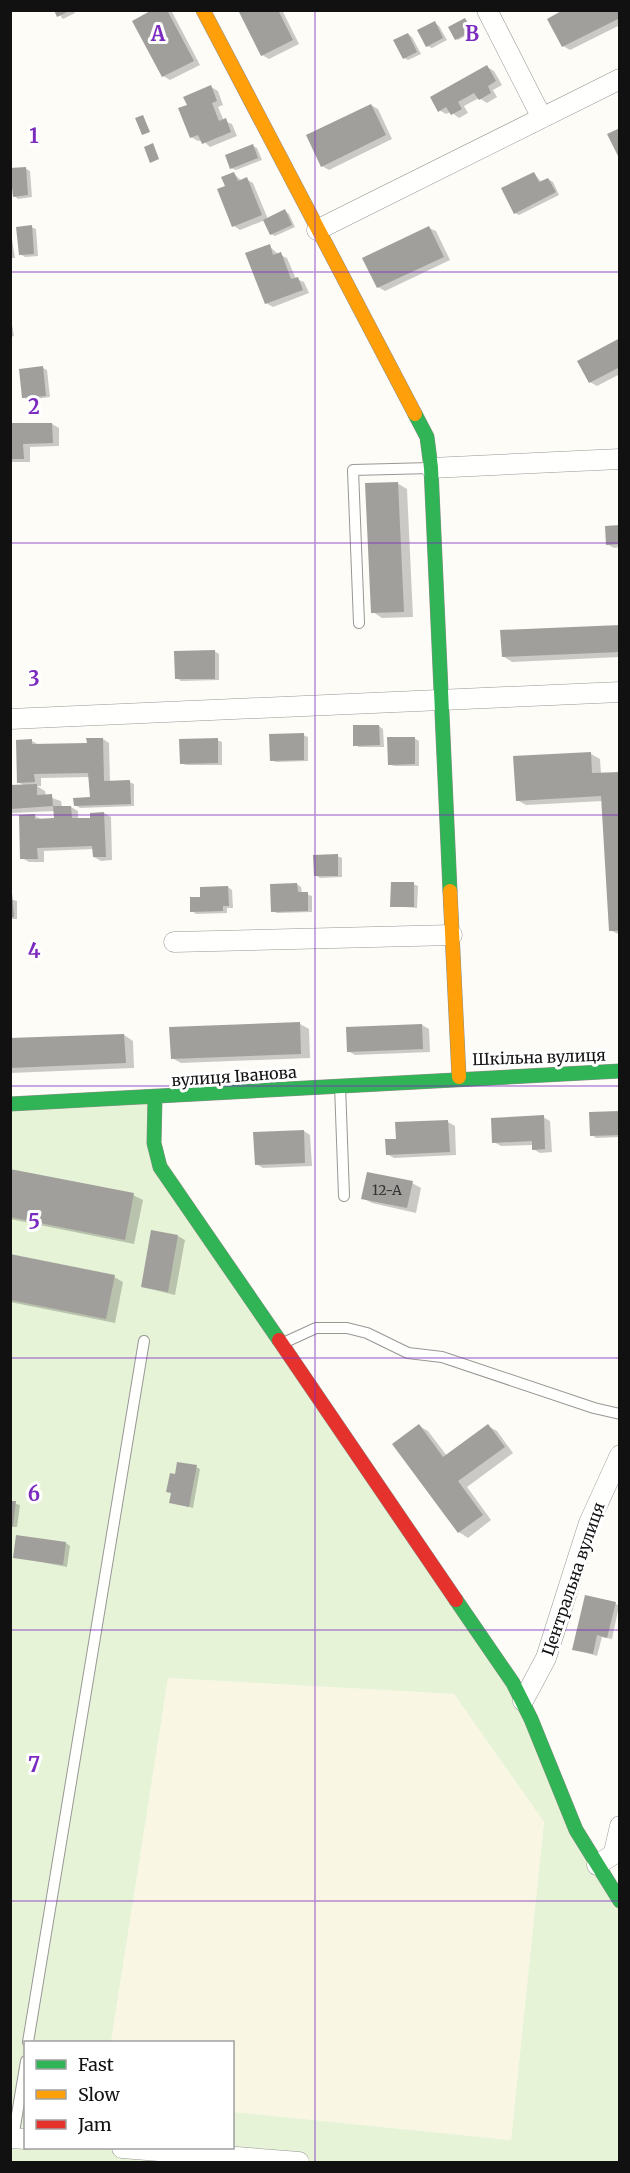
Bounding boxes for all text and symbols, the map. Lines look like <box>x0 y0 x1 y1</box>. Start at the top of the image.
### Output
text: A <box>150 21 166 46</box>
text: B <box>465 21 479 46</box>
text: 1 <box>29 123 39 148</box>
text: 2 <box>28 394 40 419</box>
text: 3 <box>28 666 40 691</box>
text: 4 <box>28 938 41 963</box>
street label: Шкільна вулиця <box>472 1045 606 1069</box>
street label: вулиця Іванова <box>171 1062 298 1090</box>
house number: 12-А <box>372 1181 402 1199</box>
text: 5 <box>28 1209 40 1234</box>
text: 6 <box>28 1481 40 1506</box>
street label: Центральна вулиця <box>537 1500 609 1658</box>
text: 7 <box>28 1752 40 1777</box>
legend <box>24 2041 234 2149</box>
text: Fast <box>78 2053 114 2076</box>
text: Slow <box>78 2083 121 2106</box>
text: Jam <box>77 2113 112 2136</box>

